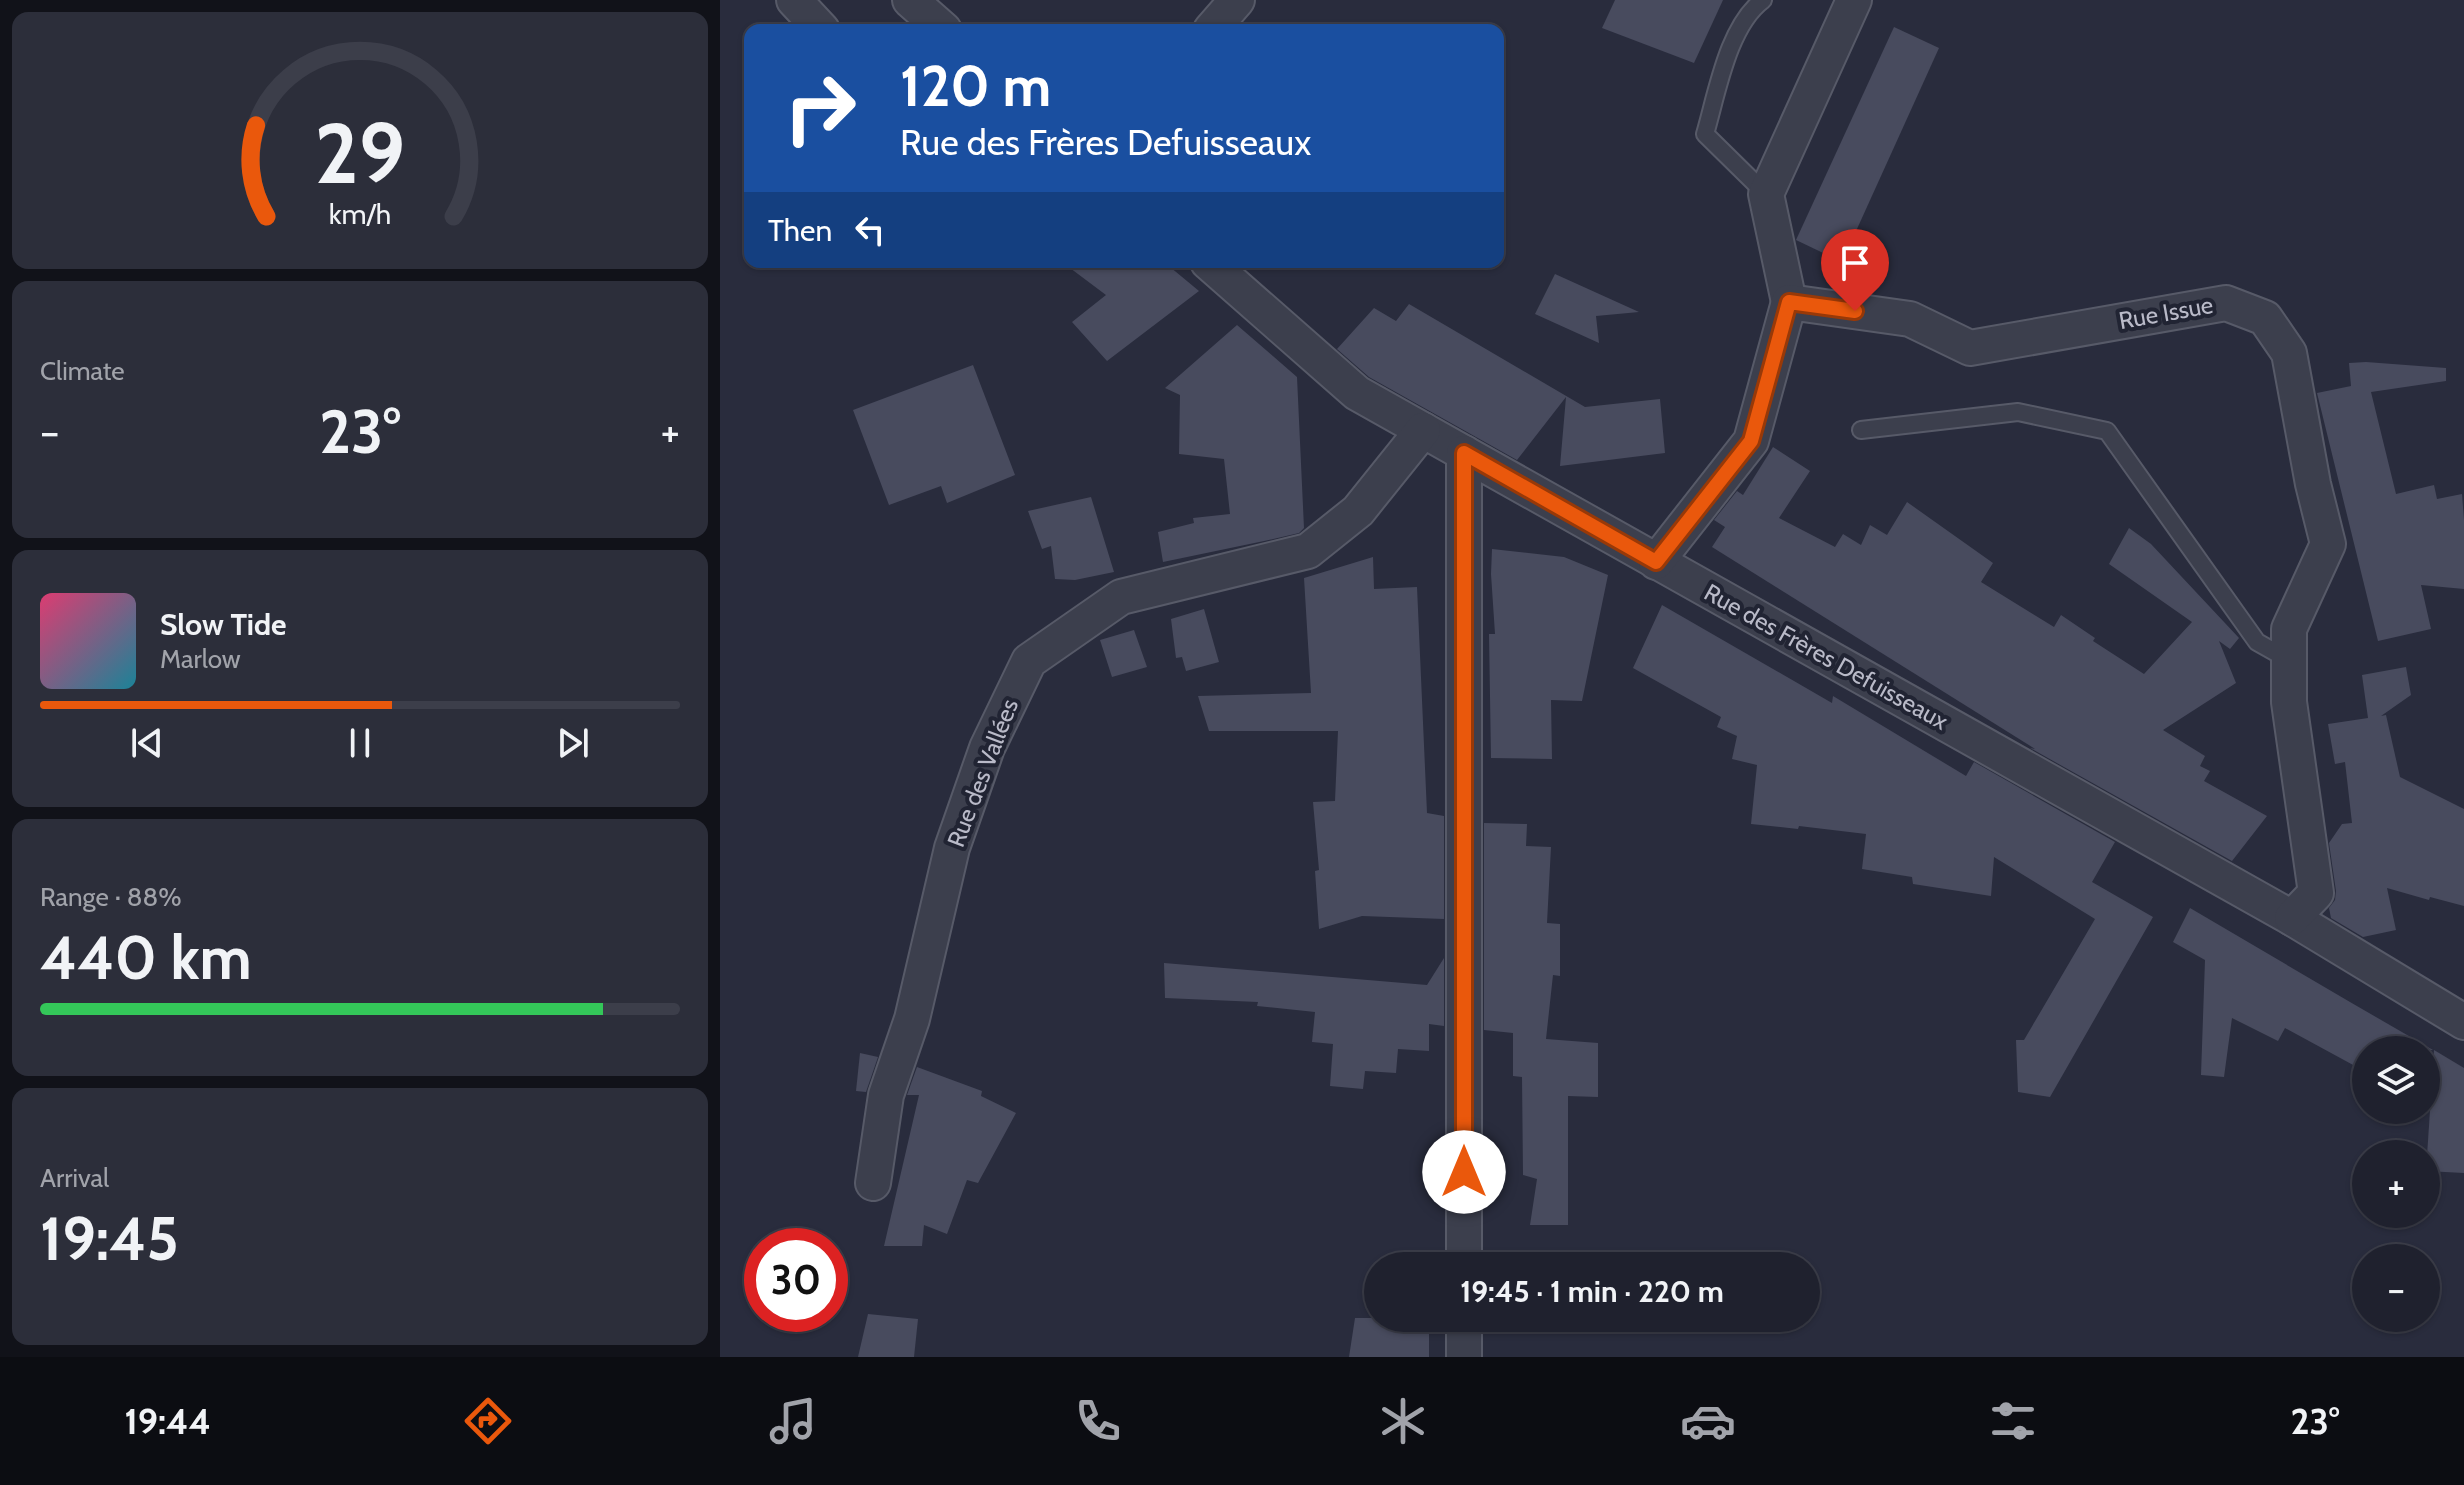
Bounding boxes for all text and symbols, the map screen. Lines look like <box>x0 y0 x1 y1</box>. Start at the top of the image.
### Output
text: 120 m <box>900 52 1051 120</box>
icon: right <box>768 56 872 160</box>
text: 29 <box>315 102 405 203</box>
text: Rue des Frères Defuisseaux <box>900 120 1311 164</box>
text: km/h <box>329 196 391 231</box>
icon: left <box>848 208 892 252</box>
text: Then <box>768 212 832 249</box>
pin <box>1821 229 1889 311</box>
icon: arrive <box>1833 241 1877 285</box>
street label: Rue Issue <box>2117 290 2215 335</box>
text: Climate <box>40 355 125 387</box>
text: 23° <box>319 395 401 468</box>
text: − <box>40 405 59 458</box>
text: + <box>661 405 680 458</box>
street label: Rue des Frères Defuisseaux <box>1699 577 1954 736</box>
text: Slow Tide <box>160 606 287 643</box>
text: Marlow <box>160 643 241 675</box>
street label: Rue des Vallées <box>941 695 1024 851</box>
icon: previous <box>125 721 169 765</box>
icon: pause <box>338 721 382 765</box>
icon: next <box>551 721 595 765</box>
text: Range · 88% <box>40 881 182 913</box>
text: 440 km <box>40 921 252 994</box>
map controls <box>2352 1036 2440 1332</box>
button: layers <box>2352 1036 2440 1124</box>
position arrow <box>1422 1130 1506 1214</box>
button: + <box>2352 1140 2440 1228</box>
text: Arrival <box>40 1162 109 1194</box>
text: 19:45 <box>40 1202 179 1275</box>
speed limit sign: 30 <box>744 1228 848 1332</box>
button: − <box>2352 1244 2440 1332</box>
text: 19:45 · 1 min · 220 m <box>1460 1273 1724 1310</box>
icon: directions <box>460 1393 516 1449</box>
icon: music <box>765 1393 821 1449</box>
icon: phone <box>1070 1393 1126 1449</box>
icon: climate <box>1375 1393 1431 1449</box>
icon: car <box>1680 1393 1736 1449</box>
icon: filters <box>1985 1393 2041 1449</box>
text: 19:44 <box>125 1399 211 1443</box>
text: 23° <box>2291 1399 2339 1443</box>

